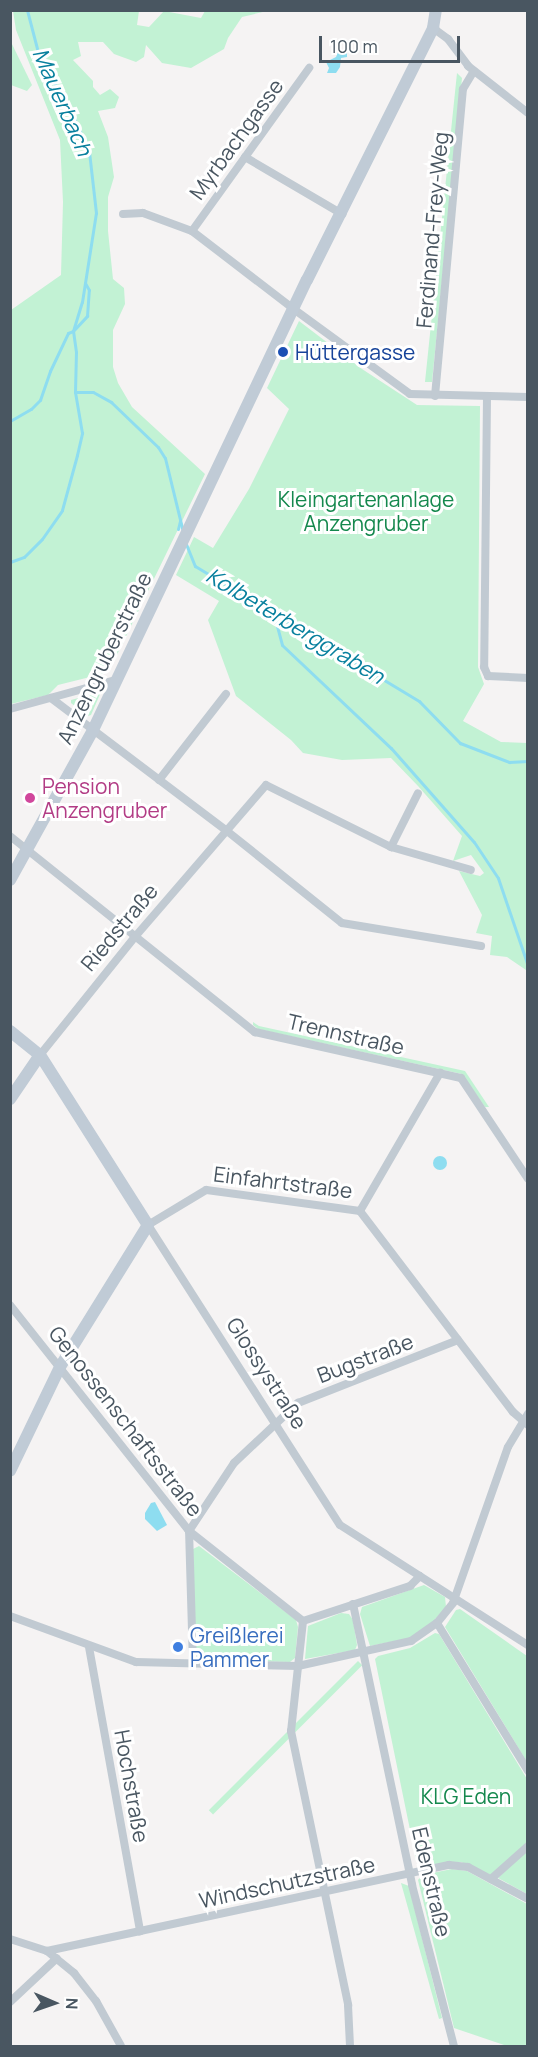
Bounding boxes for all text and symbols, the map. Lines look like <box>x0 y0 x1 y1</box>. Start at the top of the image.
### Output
scale bar <box>322 24 463 62</box>
text: 100 m <box>330 34 378 58</box>
water label: Mauerbach <box>27 44 97 160</box>
street label: Myrbachgasse <box>184 74 288 204</box>
street label: Ferdinand-Frey-Weg <box>411 131 453 329</box>
place label: Hüttergasse <box>295 339 415 365</box>
marker: Hüttergasse <box>276 345 290 359</box>
park label: Kleingartenanlage Anzengruber <box>278 486 454 536</box>
water label: Kolbeterberggraben <box>201 562 389 690</box>
street label: Anzengruberstraße <box>51 568 157 748</box>
place label: Pension Anzengruber <box>42 773 167 823</box>
marker: Pension Anzengruber <box>23 791 37 805</box>
street label: Riedstraße <box>75 878 163 976</box>
street label: Trennstraße <box>285 1008 407 1060</box>
street label: Einfahrtstraße <box>212 1161 354 1203</box>
street label: Glossystraße <box>222 1313 312 1433</box>
street label: Genossenschaftsstraße <box>44 1321 208 1521</box>
street label: Bugstraße <box>313 1328 417 1388</box>
place label: Greißlerei Pammer <box>190 1622 284 1672</box>
marker: Greißlerei Pammer <box>171 1640 185 1654</box>
street label: Hochstraße <box>110 1728 154 1844</box>
park label: KLG Eden <box>421 1783 511 1809</box>
street label: Edenstraße <box>407 1825 457 1939</box>
street label: Windschutzstraße <box>197 1851 377 1913</box>
north arrow <box>24 1973 84 2033</box>
text: N <box>61 1997 83 2010</box>

